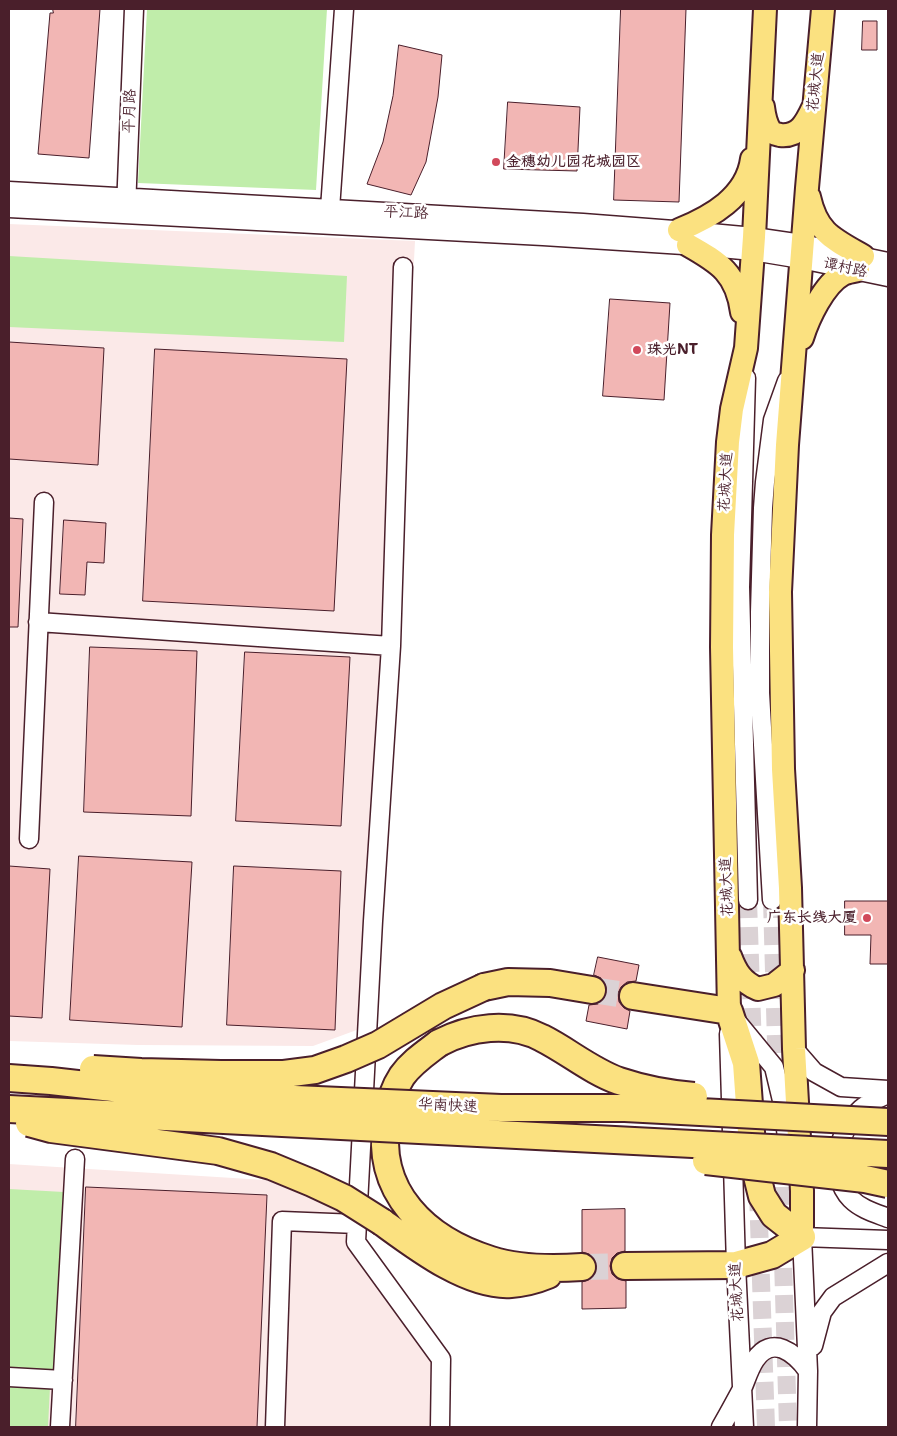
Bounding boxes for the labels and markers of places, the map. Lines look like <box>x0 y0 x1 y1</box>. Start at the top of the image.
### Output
place label: 金穗幼儿园花城园区 <box>506 153 641 171</box>
marker: 金穗幼儿园花城园区 <box>490 156 502 168</box>
place label: 珠光NT <box>647 341 698 359</box>
marker: 珠光NT <box>631 344 643 356</box>
place label: 广东长线大厦 <box>767 909 857 927</box>
marker: 广东长线大厦 <box>861 912 873 924</box>

